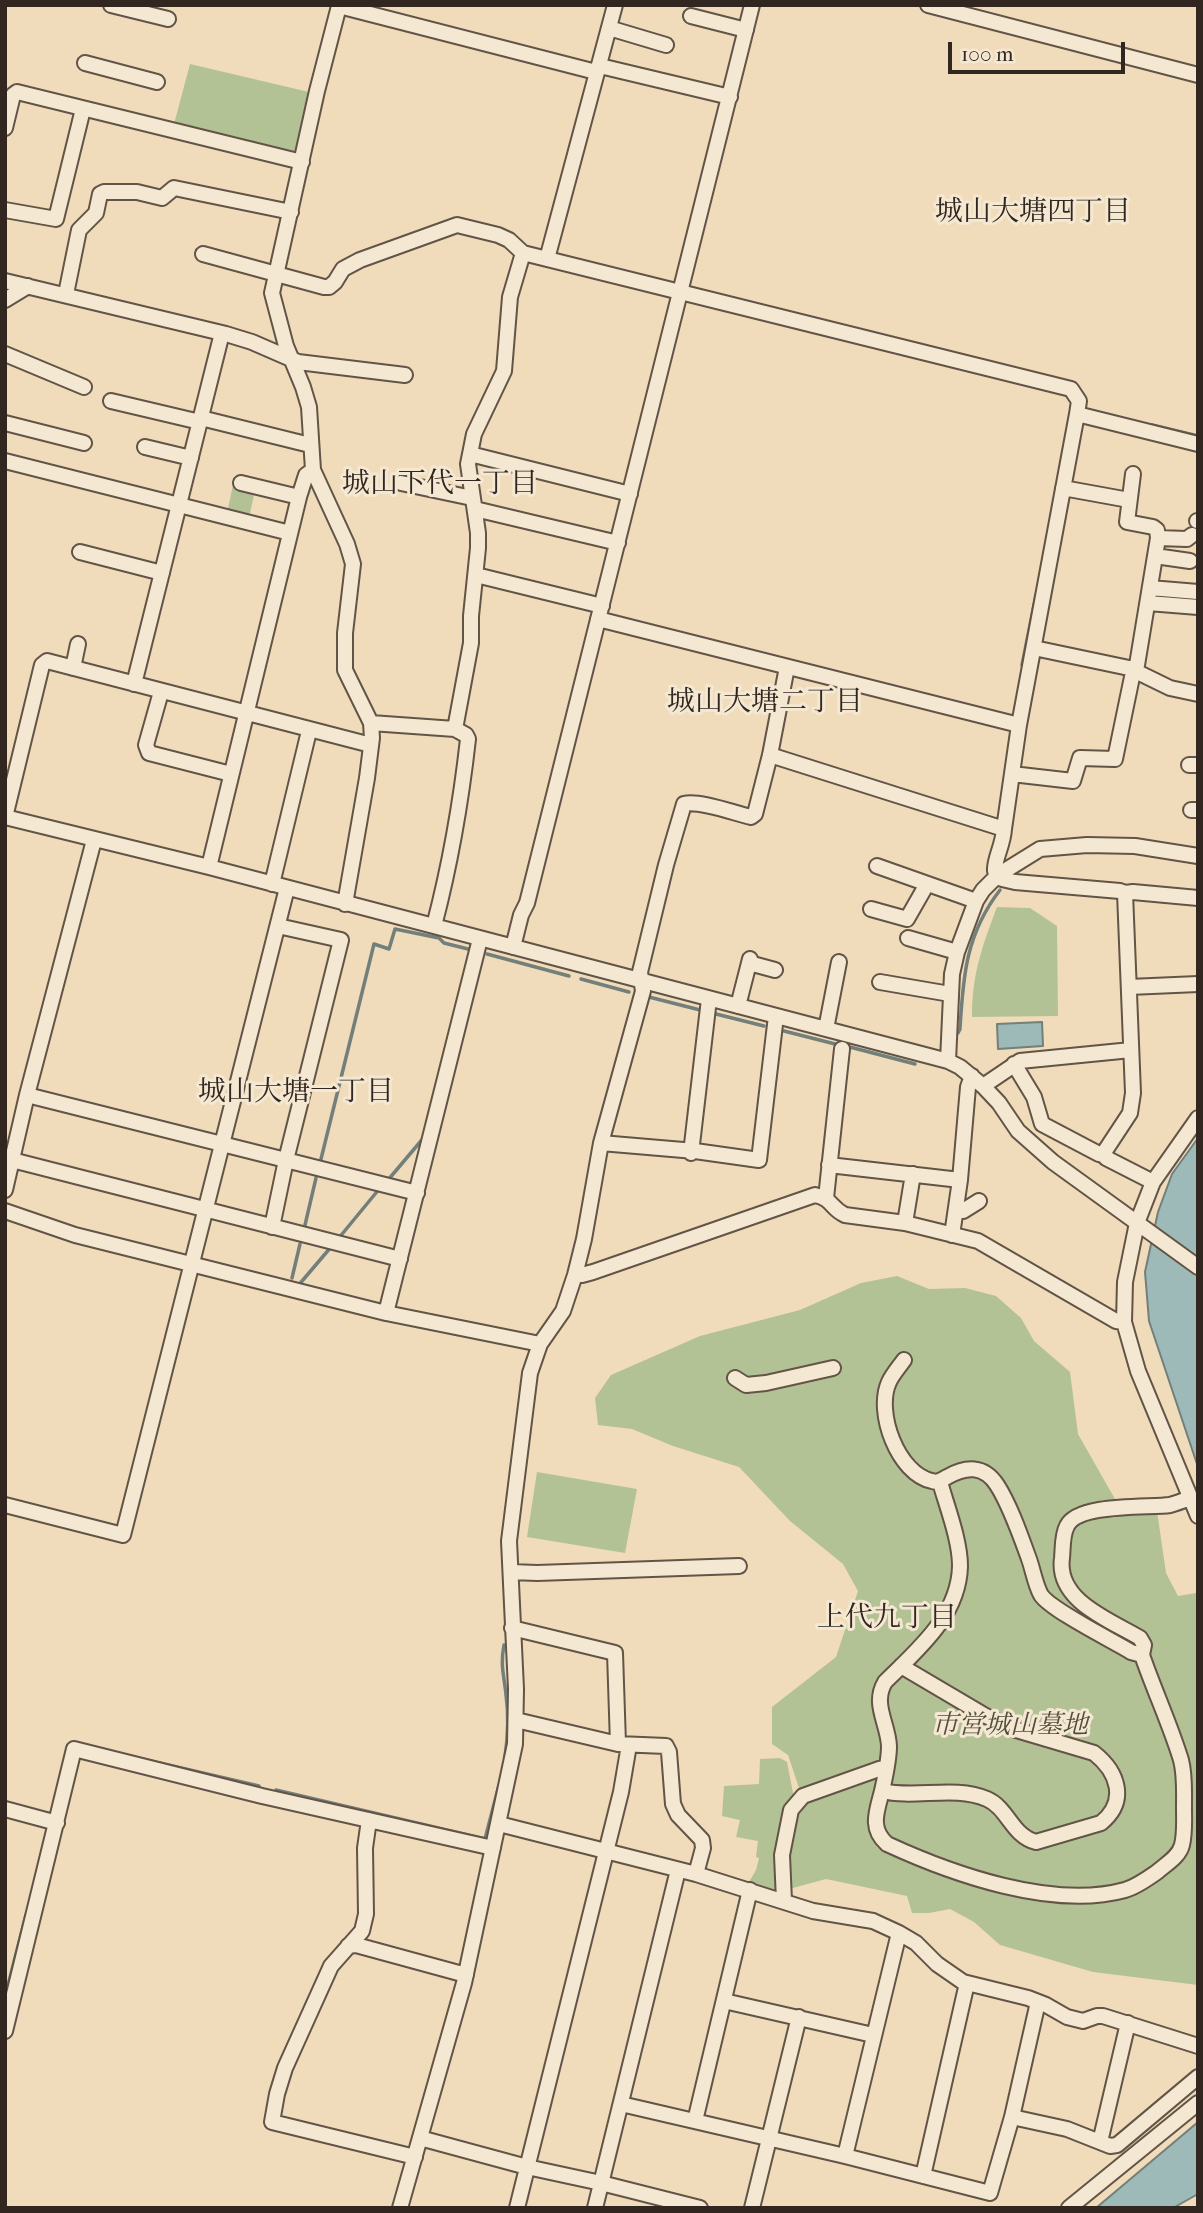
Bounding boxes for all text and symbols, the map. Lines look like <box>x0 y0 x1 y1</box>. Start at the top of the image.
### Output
scale bar <box>951 28 1128 72</box>
text: 100 m <box>961 42 1014 66</box>
district label: 城山大塘四丁目 <box>935 196 1131 230</box>
district label: 城山下代一丁目 <box>342 468 538 502</box>
district label: 城山大塘二丁目 <box>667 686 863 720</box>
district label: 城山大塘一丁目 <box>198 1076 394 1110</box>
district label: 上代九丁目 <box>817 1602 957 1636</box>
park label: 市営城山墓地 <box>932 1711 1088 1743</box>

